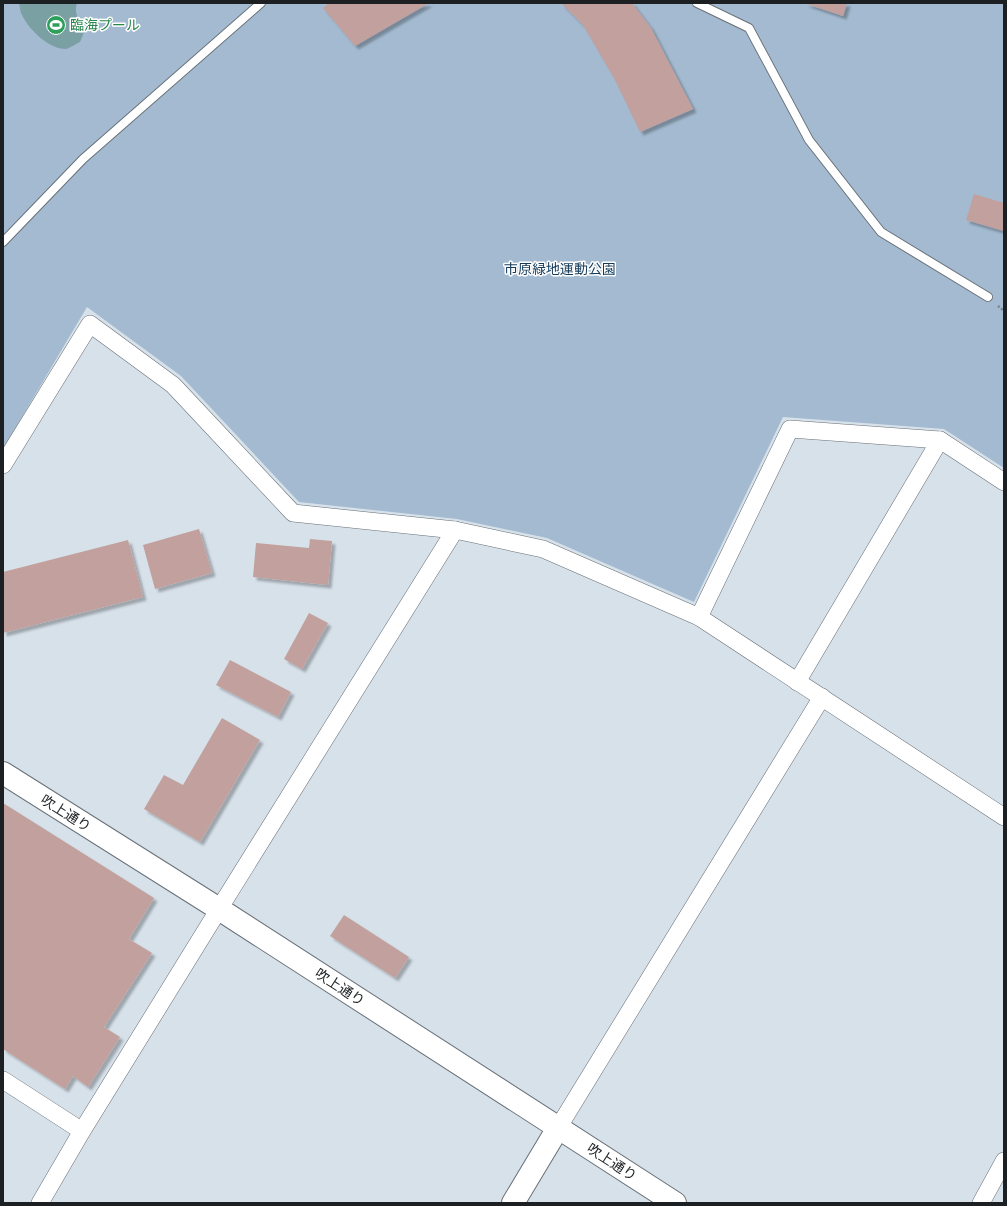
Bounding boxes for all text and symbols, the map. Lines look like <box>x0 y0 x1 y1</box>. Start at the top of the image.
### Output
sports icon: 臨海プール <box>45 14 67 36</box>
place label: 臨海プール <box>70 16 140 36</box>
park label: 市原緑地運動公園 <box>504 260 616 280</box>
street label: 吹上通り <box>36 791 95 837</box>
street label: 吹上通り <box>311 964 368 1011</box>
street label: 吹上通り <box>583 1139 640 1186</box>

